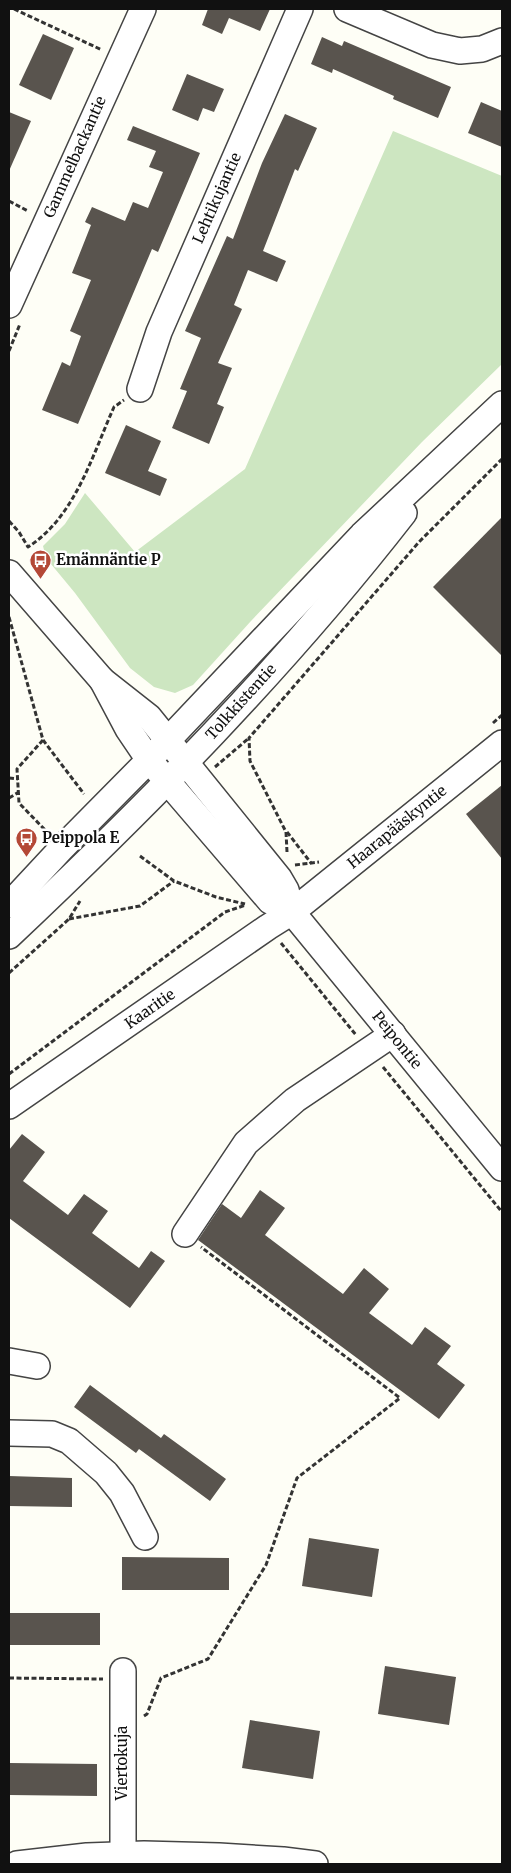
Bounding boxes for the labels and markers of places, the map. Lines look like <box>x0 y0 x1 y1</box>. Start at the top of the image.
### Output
bus stop icon: Emännäntie P <box>28 548 52 579</box>
place label: Emännäntie P <box>56 550 161 569</box>
bus stop icon: Peippola E <box>14 826 38 857</box>
place label: Peippola E <box>42 828 120 847</box>

